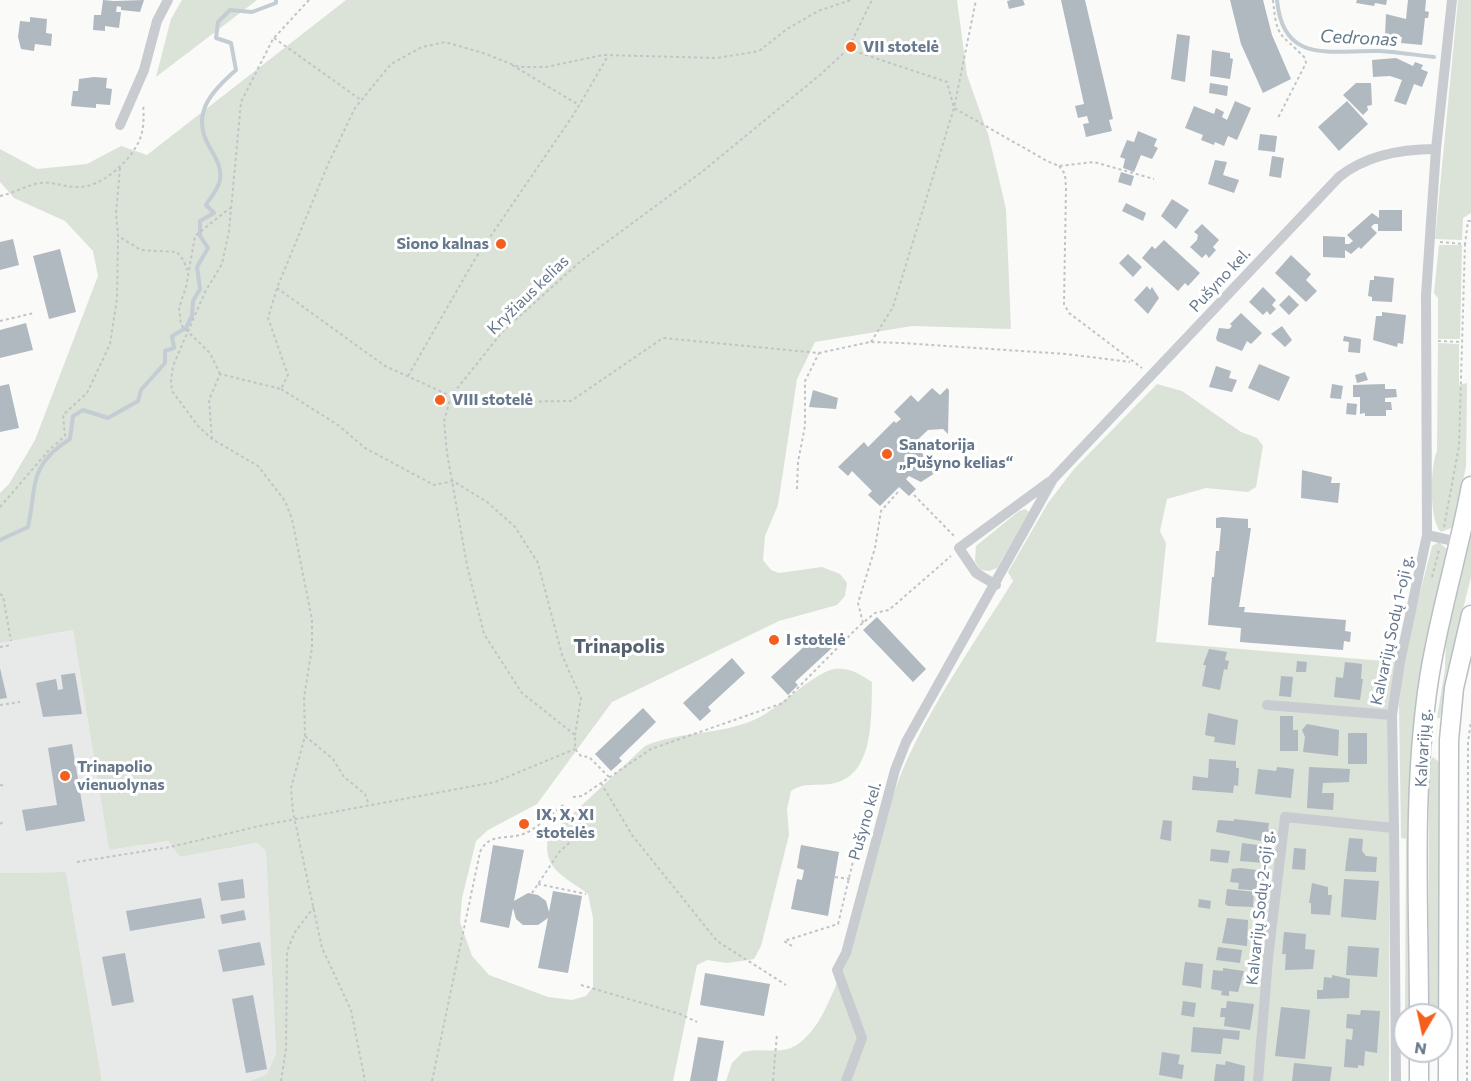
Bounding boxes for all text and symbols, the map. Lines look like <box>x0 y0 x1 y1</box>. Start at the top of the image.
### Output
water label: Cedronas <box>1320 25 1398 51</box>
place label: VII stotelė <box>863 37 939 57</box>
marker: VII stotelė <box>844 40 858 54</box>
place label: Siono kalnas <box>396 234 489 254</box>
marker: Siono kalnas <box>494 237 508 251</box>
street label: Pušyno kel. <box>1185 244 1255 316</box>
street label: Kryžiaus kelias <box>483 251 573 339</box>
place label: VIII stotelė <box>452 390 533 410</box>
marker: VIII stotelė <box>433 393 447 407</box>
place label: Sanatorija „Pušyno kelias“ <box>899 435 1013 473</box>
marker: Sanatorija „Pušyno kelias“ <box>880 447 894 461</box>
street label: Kalvarijų Sodų 1-oji g. <box>1367 553 1417 707</box>
place label: I stotelė <box>786 630 846 650</box>
marker: I stotelė <box>767 633 781 647</box>
district label: Trinapolis <box>573 634 665 658</box>
street label: Kalvarijų g. <box>1411 708 1435 788</box>
place label: Trinapolio vienuolynas <box>77 757 165 795</box>
marker: Trinapolio vienuolynas <box>58 769 72 783</box>
street label: Pušyno kel. <box>845 780 885 862</box>
place label: IX, X, XI stotelės <box>536 805 595 843</box>
marker: IX, X, XI stotelės <box>517 817 531 831</box>
street label: Kalvarijų Sodų 2-oji g. <box>1242 830 1278 986</box>
north arrow <box>1393 1003 1453 1063</box>
text: N <box>1413 1039 1428 1060</box>

